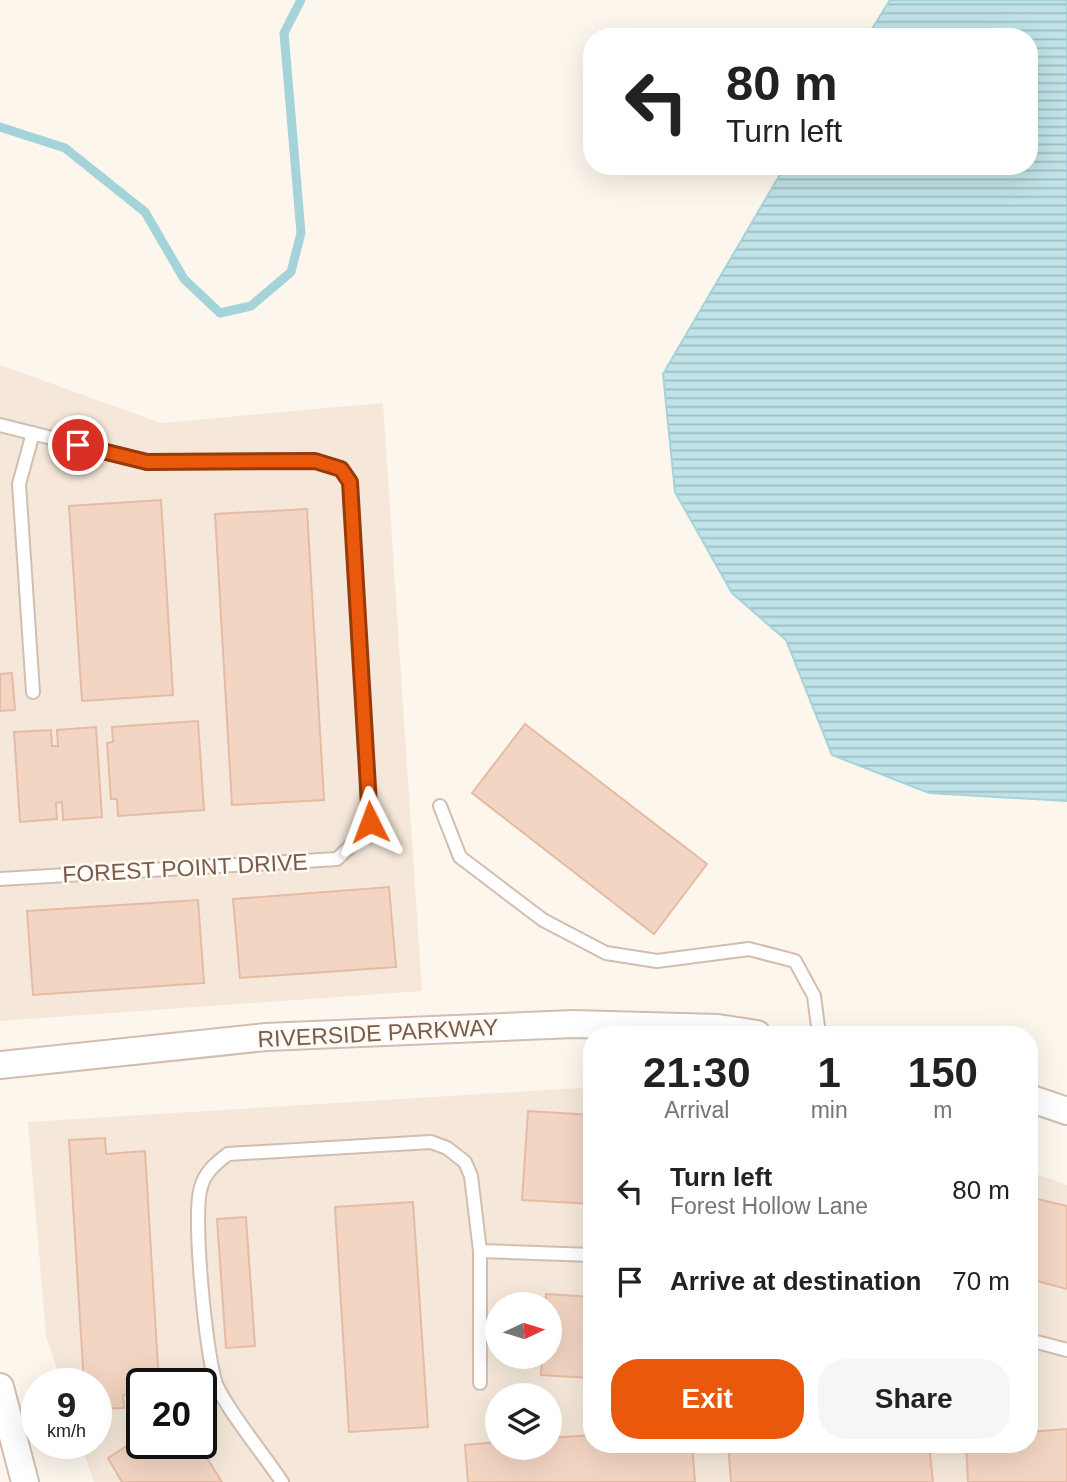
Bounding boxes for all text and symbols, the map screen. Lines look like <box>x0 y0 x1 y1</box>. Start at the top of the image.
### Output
icon: left <box>611 56 702 147</box>
text: 80 m <box>726 56 838 110</box>
text: Turn left <box>726 113 842 149</box>
pin <box>48 415 108 475</box>
icon: arrive <box>59 426 97 464</box>
position arrow <box>333 785 407 859</box>
street label: FOREST POINT DRIVE <box>62 849 308 887</box>
street label: RIVERSIDE PARKWAY <box>257 1014 499 1052</box>
text: 21:30 <box>643 1049 751 1096</box>
text: 1 <box>817 1049 841 1096</box>
text: 150 <box>908 1049 978 1096</box>
text: Arrival <box>664 1097 729 1123</box>
text: min <box>811 1097 848 1123</box>
text: m <box>933 1097 952 1123</box>
text: Turn left <box>670 1162 772 1192</box>
icon: left <box>611 1172 649 1210</box>
text: 80 m <box>952 1175 1010 1205</box>
text: Forest Hollow Lane <box>670 1193 868 1219</box>
icon: arrive <box>611 1263 649 1301</box>
text: Arrive at destination <box>670 1266 921 1296</box>
text: 70 m <box>952 1266 1010 1296</box>
north arrow <box>485 1292 562 1368</box>
map controls <box>485 1292 562 1460</box>
button: Exit <box>611 1359 804 1439</box>
button: Share <box>818 1359 1010 1439</box>
speed limit sign: 20 <box>126 1368 217 1459</box>
button: layers <box>485 1383 562 1460</box>
text: 9 <box>57 1385 76 1424</box>
text: km/h <box>47 1421 86 1441</box>

